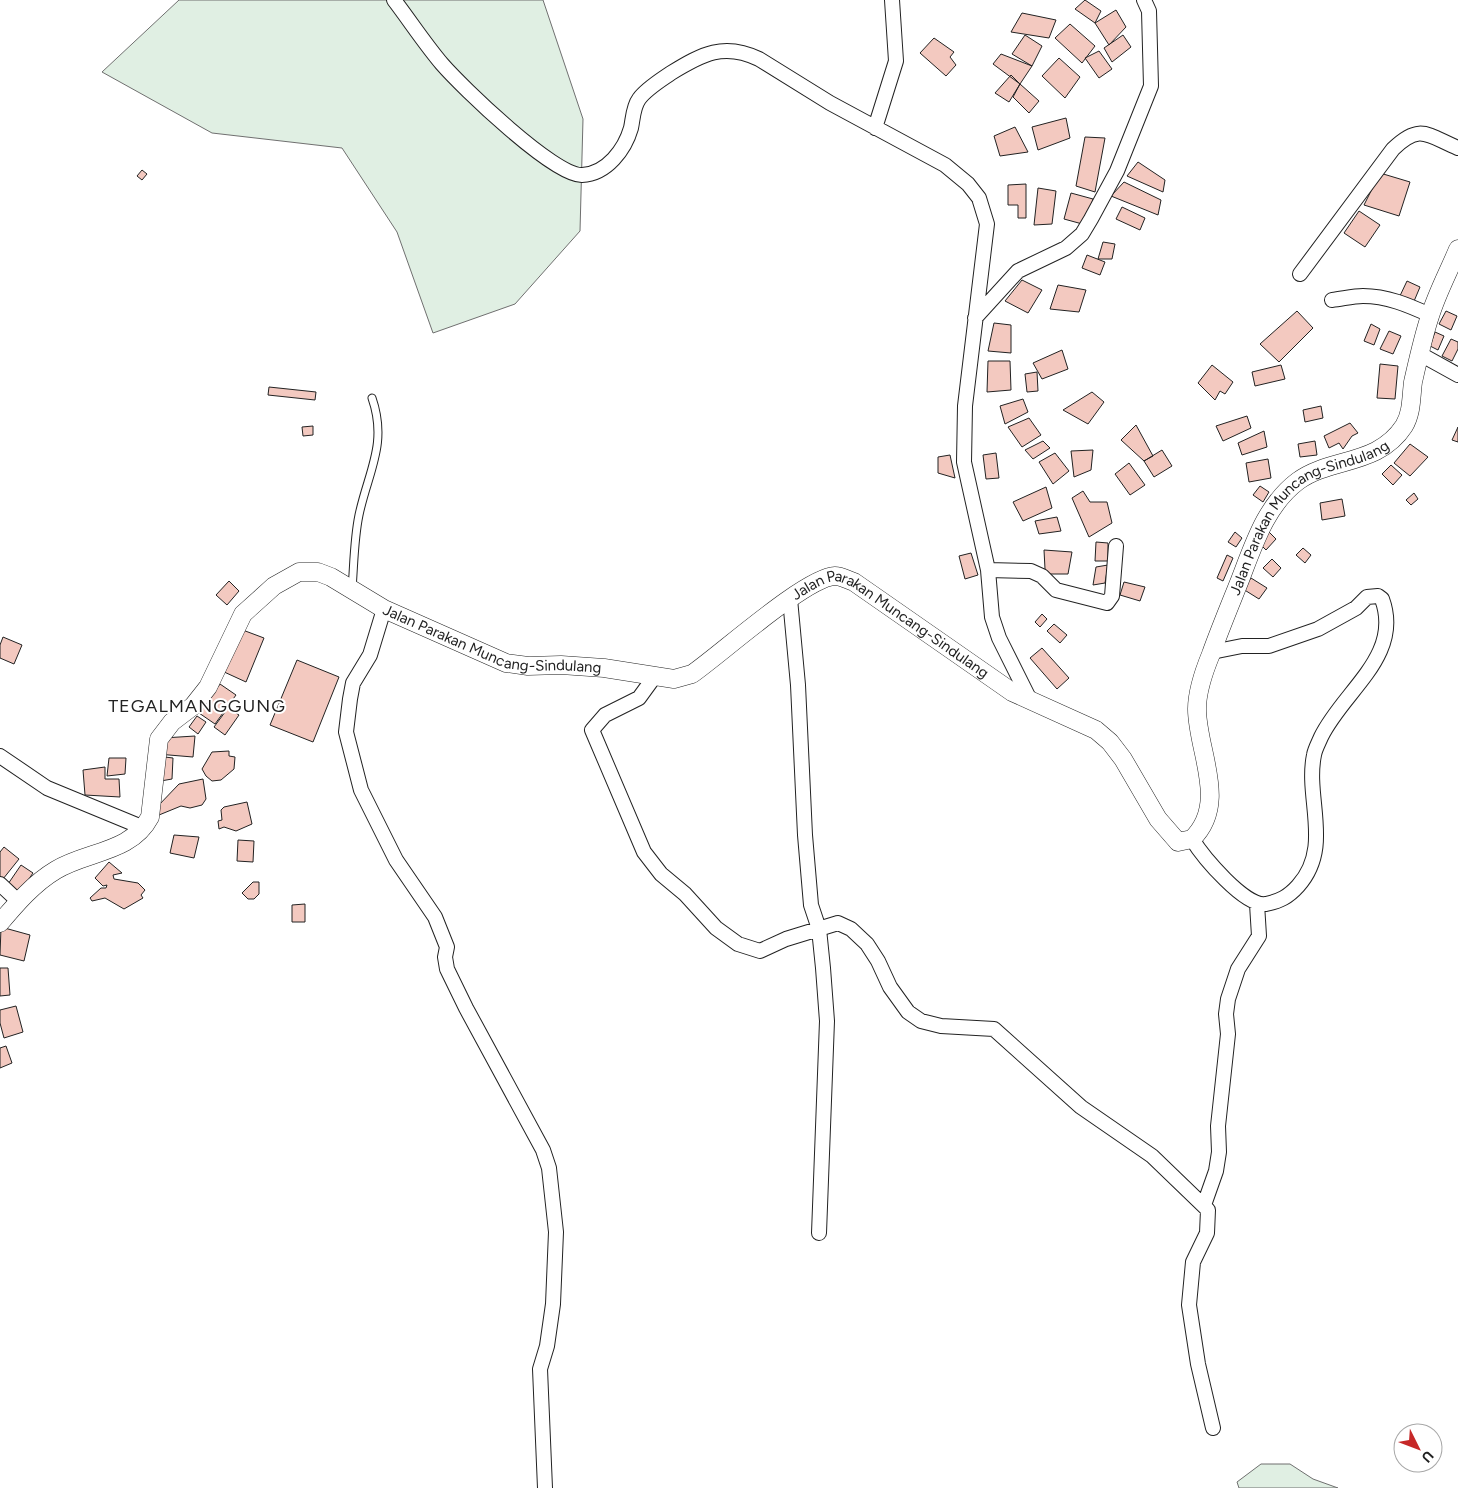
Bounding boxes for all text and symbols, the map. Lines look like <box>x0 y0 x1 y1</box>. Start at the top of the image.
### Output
street label: Jalan Parakan Muncang-Sindulang <box>1226 436 1393 598</box>
street label: Jalan Parakan Muncang-Sindulang <box>788 567 992 682</box>
street label: Jalan Parakan Muncang-Sindulang <box>380 601 602 677</box>
district label: TEGALMANGGUNG <box>108 695 286 717</box>
north arrow <box>1393 1423 1443 1473</box>
text: U <box>1418 1447 1437 1466</box>

